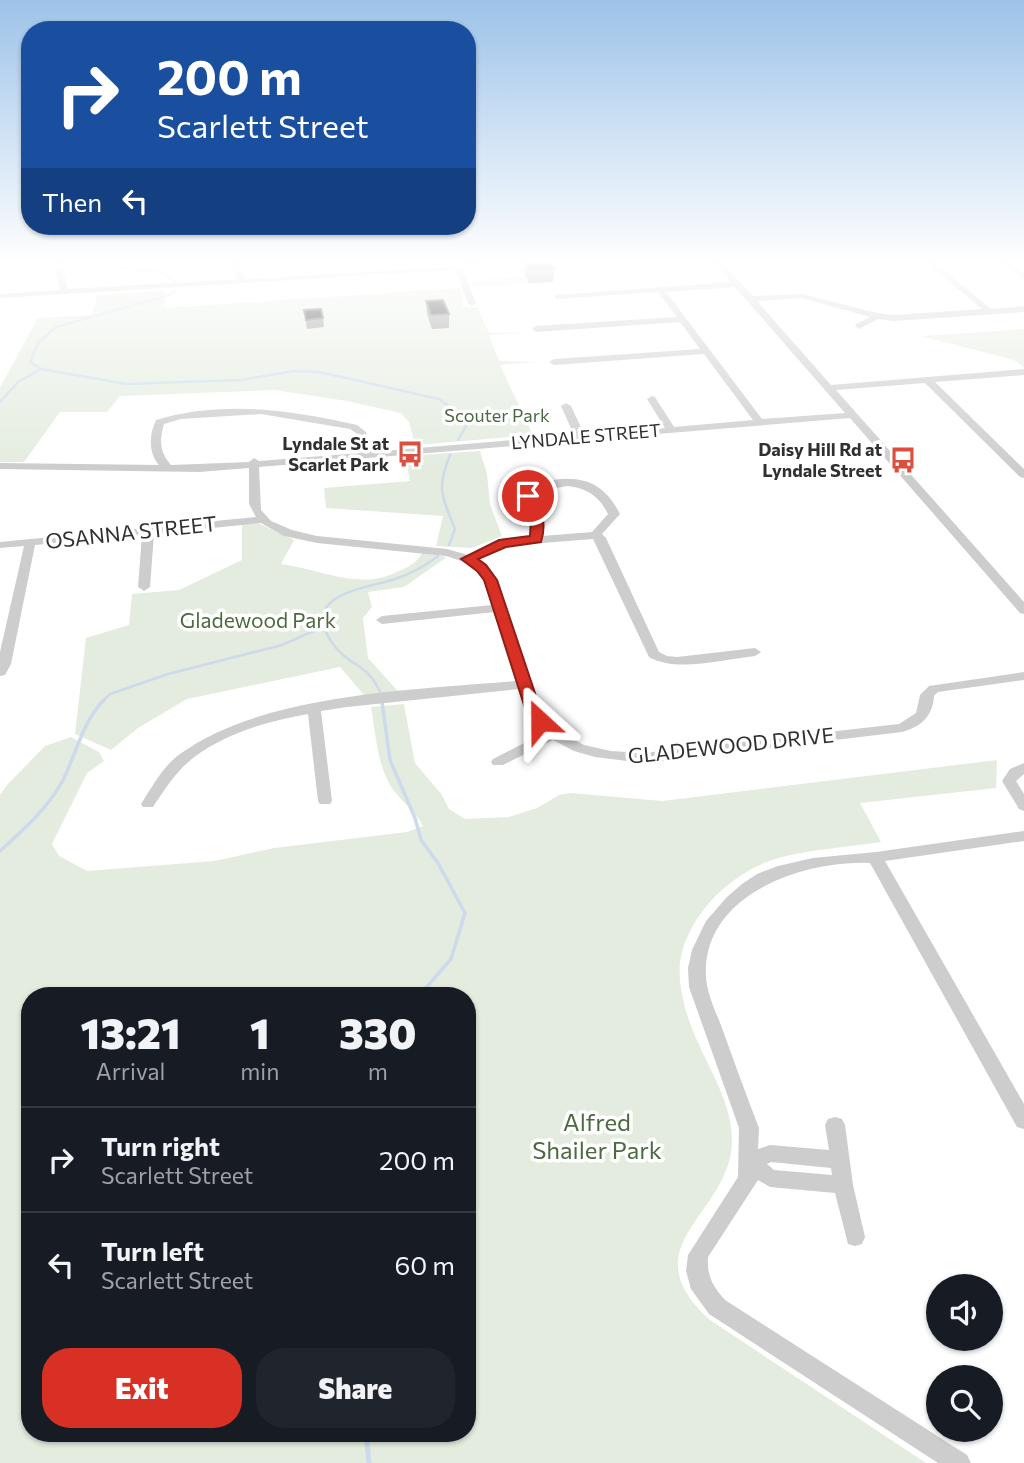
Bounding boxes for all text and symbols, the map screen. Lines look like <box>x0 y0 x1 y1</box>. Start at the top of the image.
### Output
text: 200 m <box>157 45 302 105</box>
icon: right <box>42 49 133 140</box>
text: Scarlett Street <box>157 105 369 145</box>
icon: left <box>116 182 154 220</box>
text: Then <box>42 186 102 217</box>
park label: Scouter Park <box>444 404 550 426</box>
street label: LYNDALE STREET <box>510 419 662 454</box>
place label: Lyndale St at Scarlet Park <box>282 432 390 475</box>
place label: Daisy Hill Rd at Lyndale Street <box>758 438 882 481</box>
bus stop icon: Lyndale St at Scarlet Park <box>395 439 425 469</box>
bus stop icon: Daisy Hill Rd at Lyndale Street <box>888 445 918 475</box>
pin <box>498 466 558 526</box>
icon: arrive <box>509 477 547 515</box>
street label: OSANNA STREET <box>44 510 218 553</box>
park label: Gladewood Park <box>180 607 336 632</box>
position arrow <box>503 684 577 758</box>
street label: GLADEWOOD DRIVE <box>627 721 835 768</box>
text: 13:21 <box>81 1006 181 1058</box>
text: 1 <box>250 1006 270 1058</box>
text: 330 <box>339 1006 416 1058</box>
text: Arrival <box>96 1057 165 1085</box>
text: min <box>240 1057 279 1085</box>
text: m <box>368 1057 388 1085</box>
park label: Alfred Shailer Park <box>532 1107 662 1164</box>
text: Turn right <box>101 1130 220 1161</box>
icon: right <box>42 1141 80 1179</box>
text: 200 m <box>379 1144 455 1175</box>
text: Scarlett Street <box>101 1161 253 1189</box>
text: Turn left <box>101 1235 204 1266</box>
icon: left <box>42 1246 80 1284</box>
text: 60 m <box>395 1249 455 1280</box>
text: Scarlett Street <box>101 1266 253 1294</box>
map controls <box>926 1274 1003 1442</box>
button: sound <box>926 1274 1003 1351</box>
button: Exit <box>42 1348 242 1428</box>
button: Share <box>256 1348 455 1428</box>
button: search <box>926 1365 1003 1442</box>

